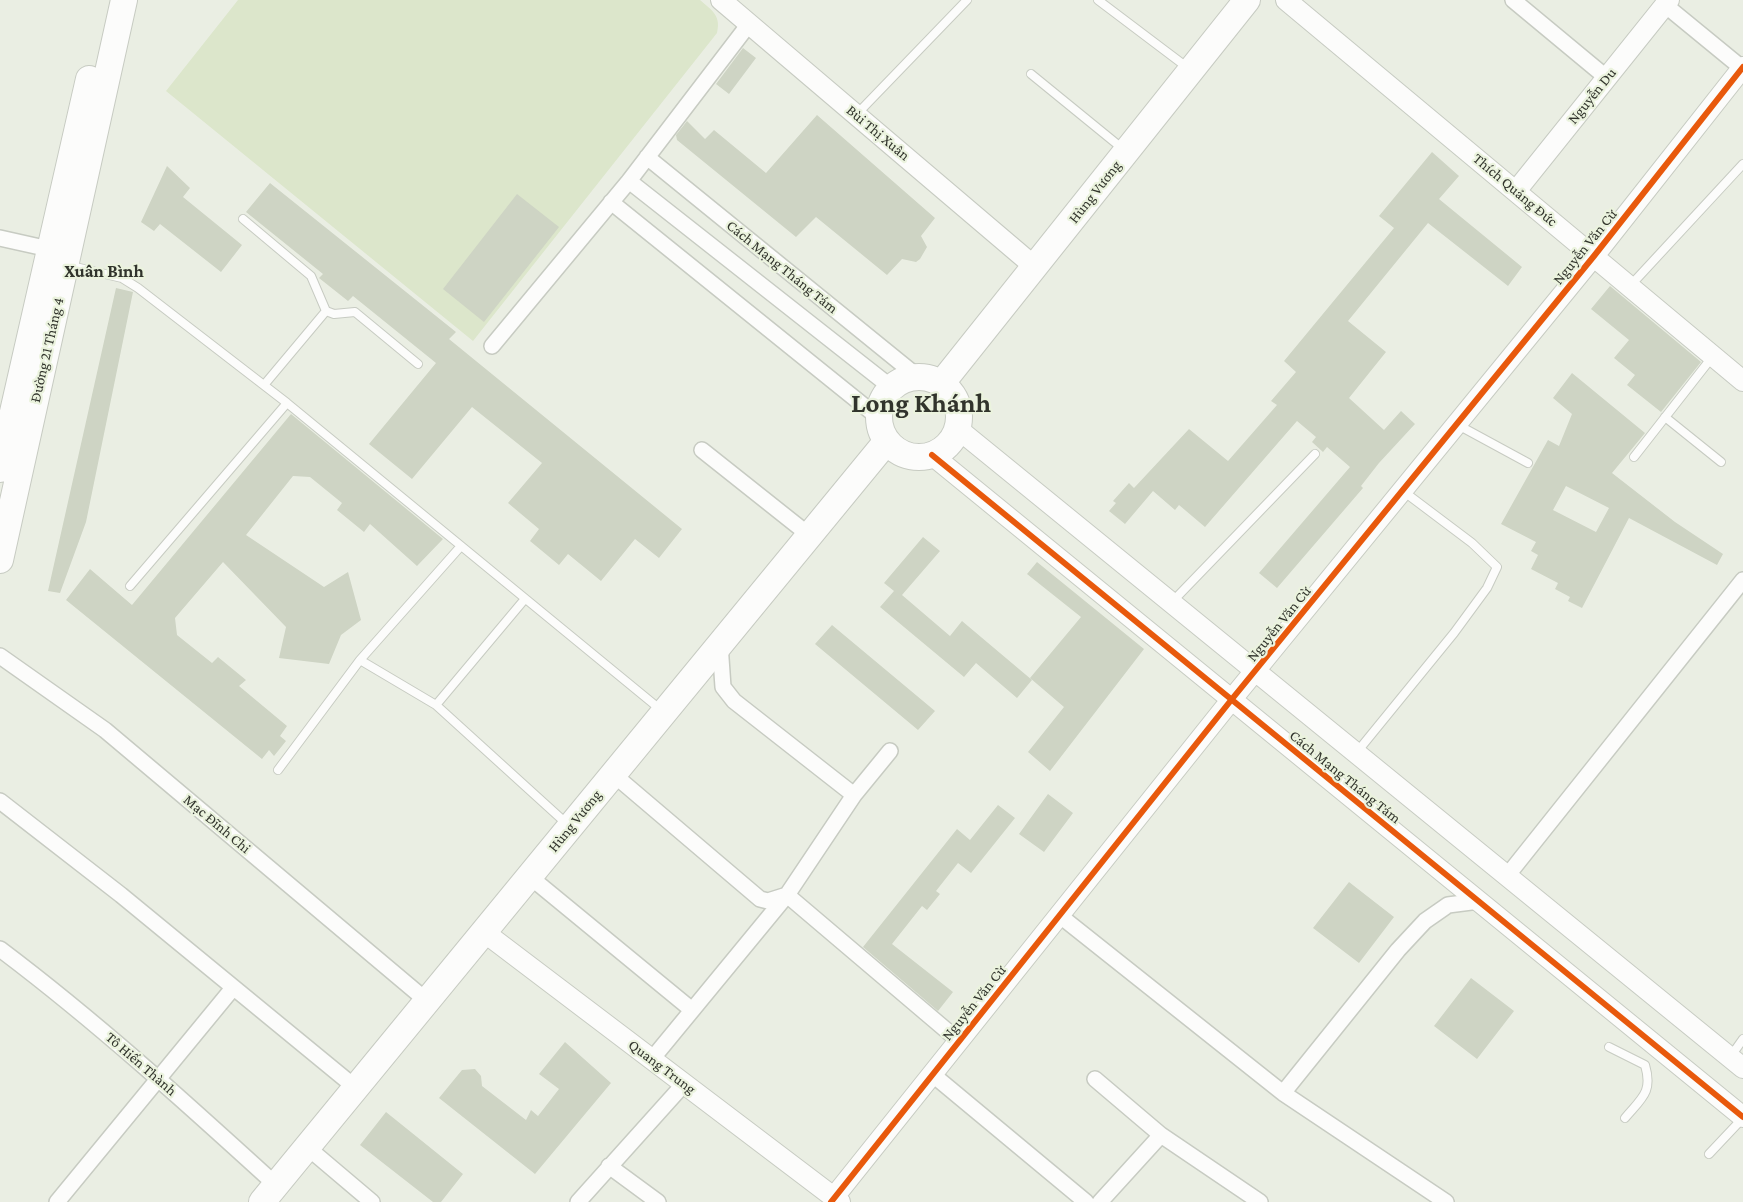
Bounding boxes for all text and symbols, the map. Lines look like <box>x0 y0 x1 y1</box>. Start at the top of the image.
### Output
street label: Nguyễn Du <box>1564 64 1620 128</box>
street label: Bùi Thị Xuân <box>843 101 913 165</box>
street label: Thích Quảng Đức <box>1469 150 1561 230</box>
street label: Hùng Vương <box>1065 157 1125 227</box>
street label: Nguyễn Văn Cừ <box>1549 206 1621 288</box>
street label: Cách Mạng Tháng Tám <box>723 217 841 317</box>
district label: Xuân Bình <box>64 260 144 282</box>
street label: Đường 21 Tháng 4 <box>26 296 68 404</box>
district label: Long Khánh <box>851 388 991 420</box>
street label: Nguyễn Văn Cừ <box>1243 583 1315 665</box>
street label: Cách Mạng Tháng Tám <box>1286 727 1404 827</box>
street label: Hùng Vương <box>544 786 606 856</box>
street label: Mạc Đĩnh Chi <box>180 791 254 857</box>
street label: Nguyễn Văn Cừ <box>938 962 1010 1044</box>
street label: Tô Hiến Thành <box>102 1028 180 1100</box>
street label: Quang Trung <box>625 1036 699 1098</box>

